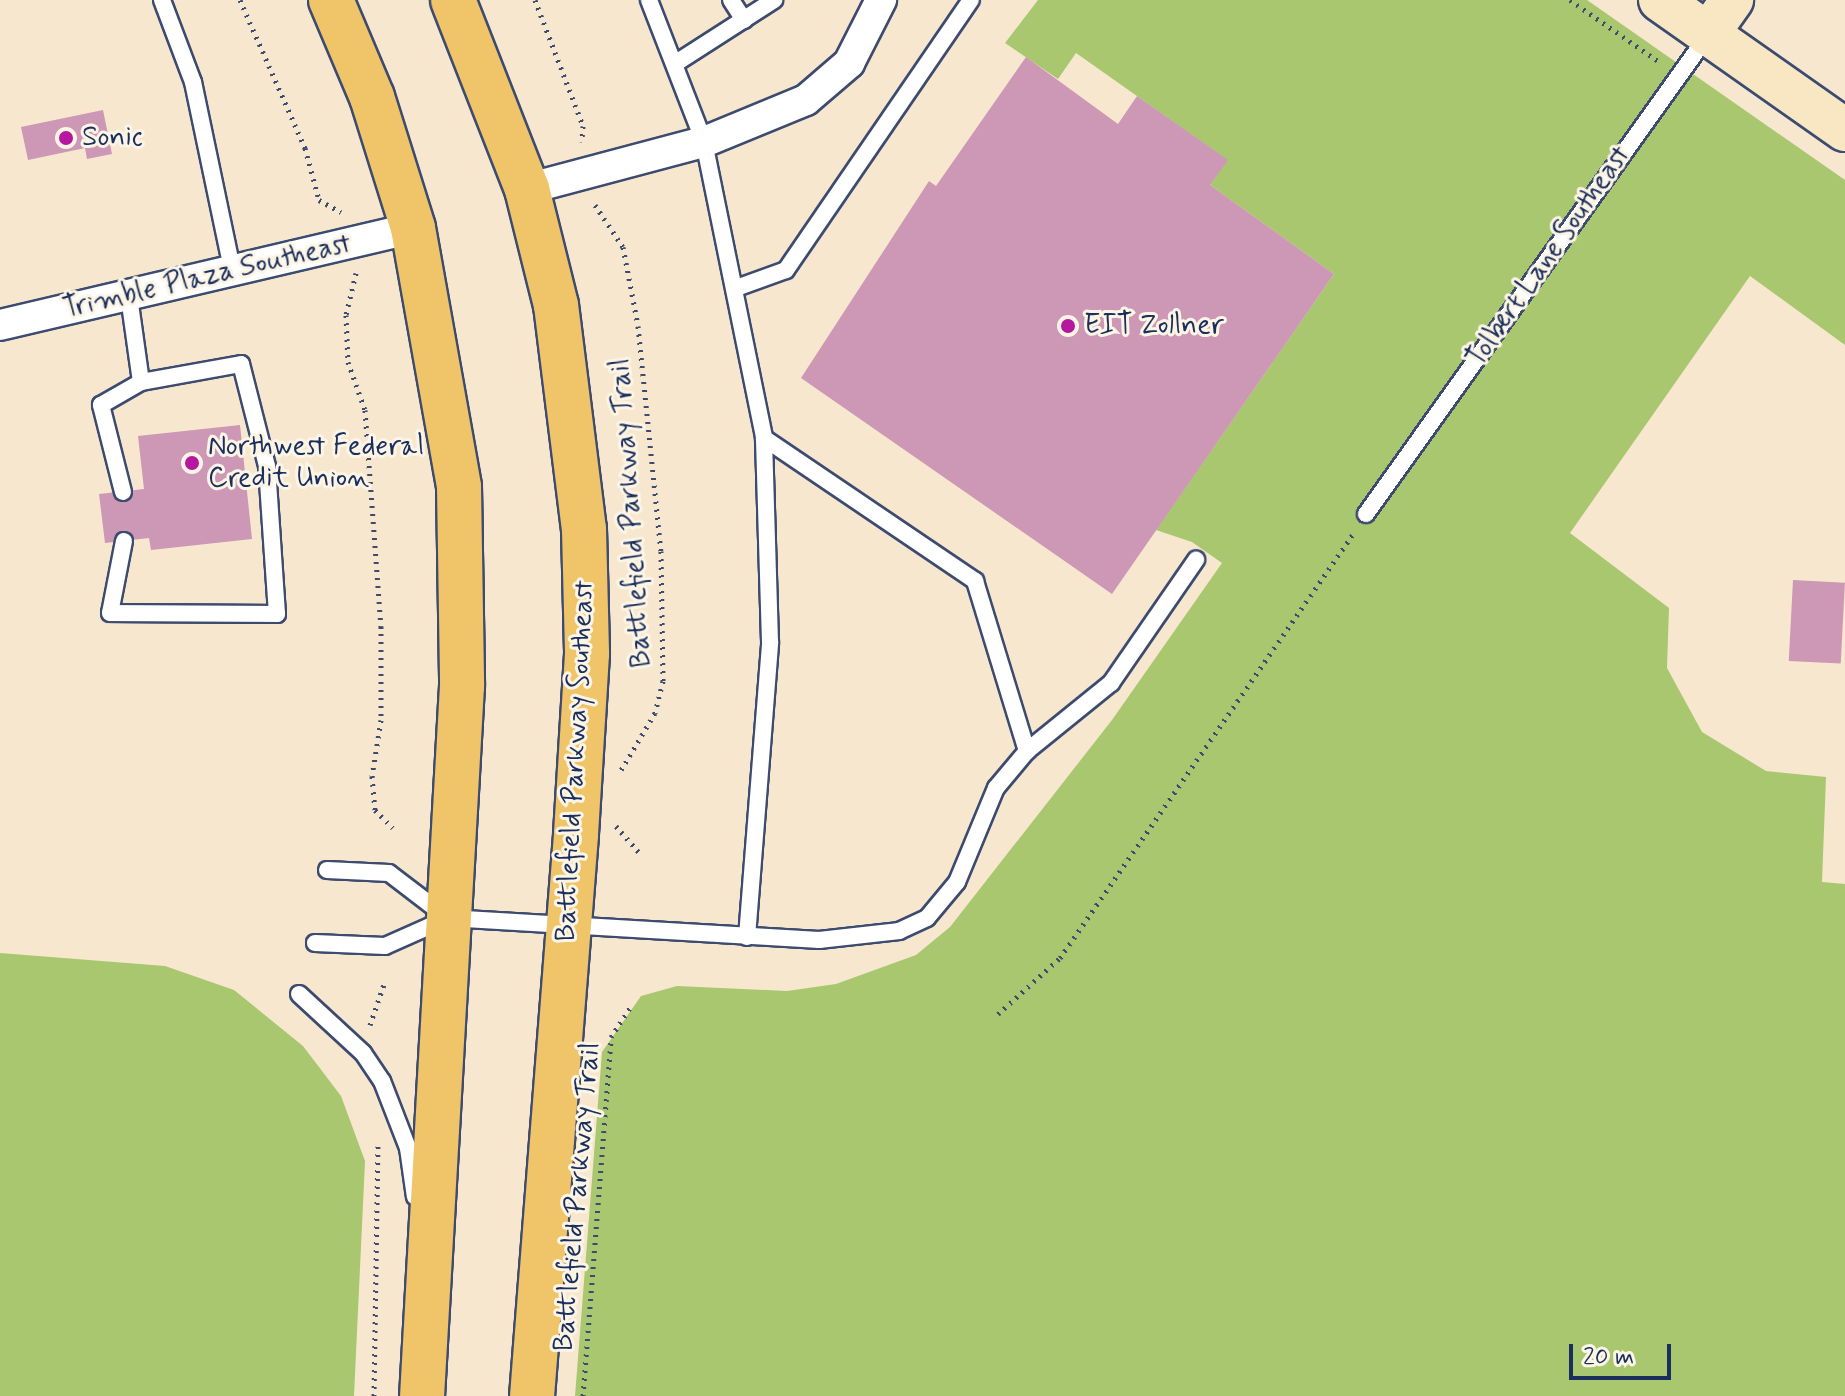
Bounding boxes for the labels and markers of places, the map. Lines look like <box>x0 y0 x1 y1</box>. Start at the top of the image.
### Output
place label: Sonic <box>82 121 143 155</box>
marker: Sonic <box>57 129 75 147</box>
place label: EIT Zollner <box>1084 309 1224 343</box>
marker: EIT Zollner <box>1059 317 1077 335</box>
place label: Northwest Federal Credit Union <box>208 430 424 496</box>
marker: Northwest Federal Credit Union <box>183 454 201 472</box>

